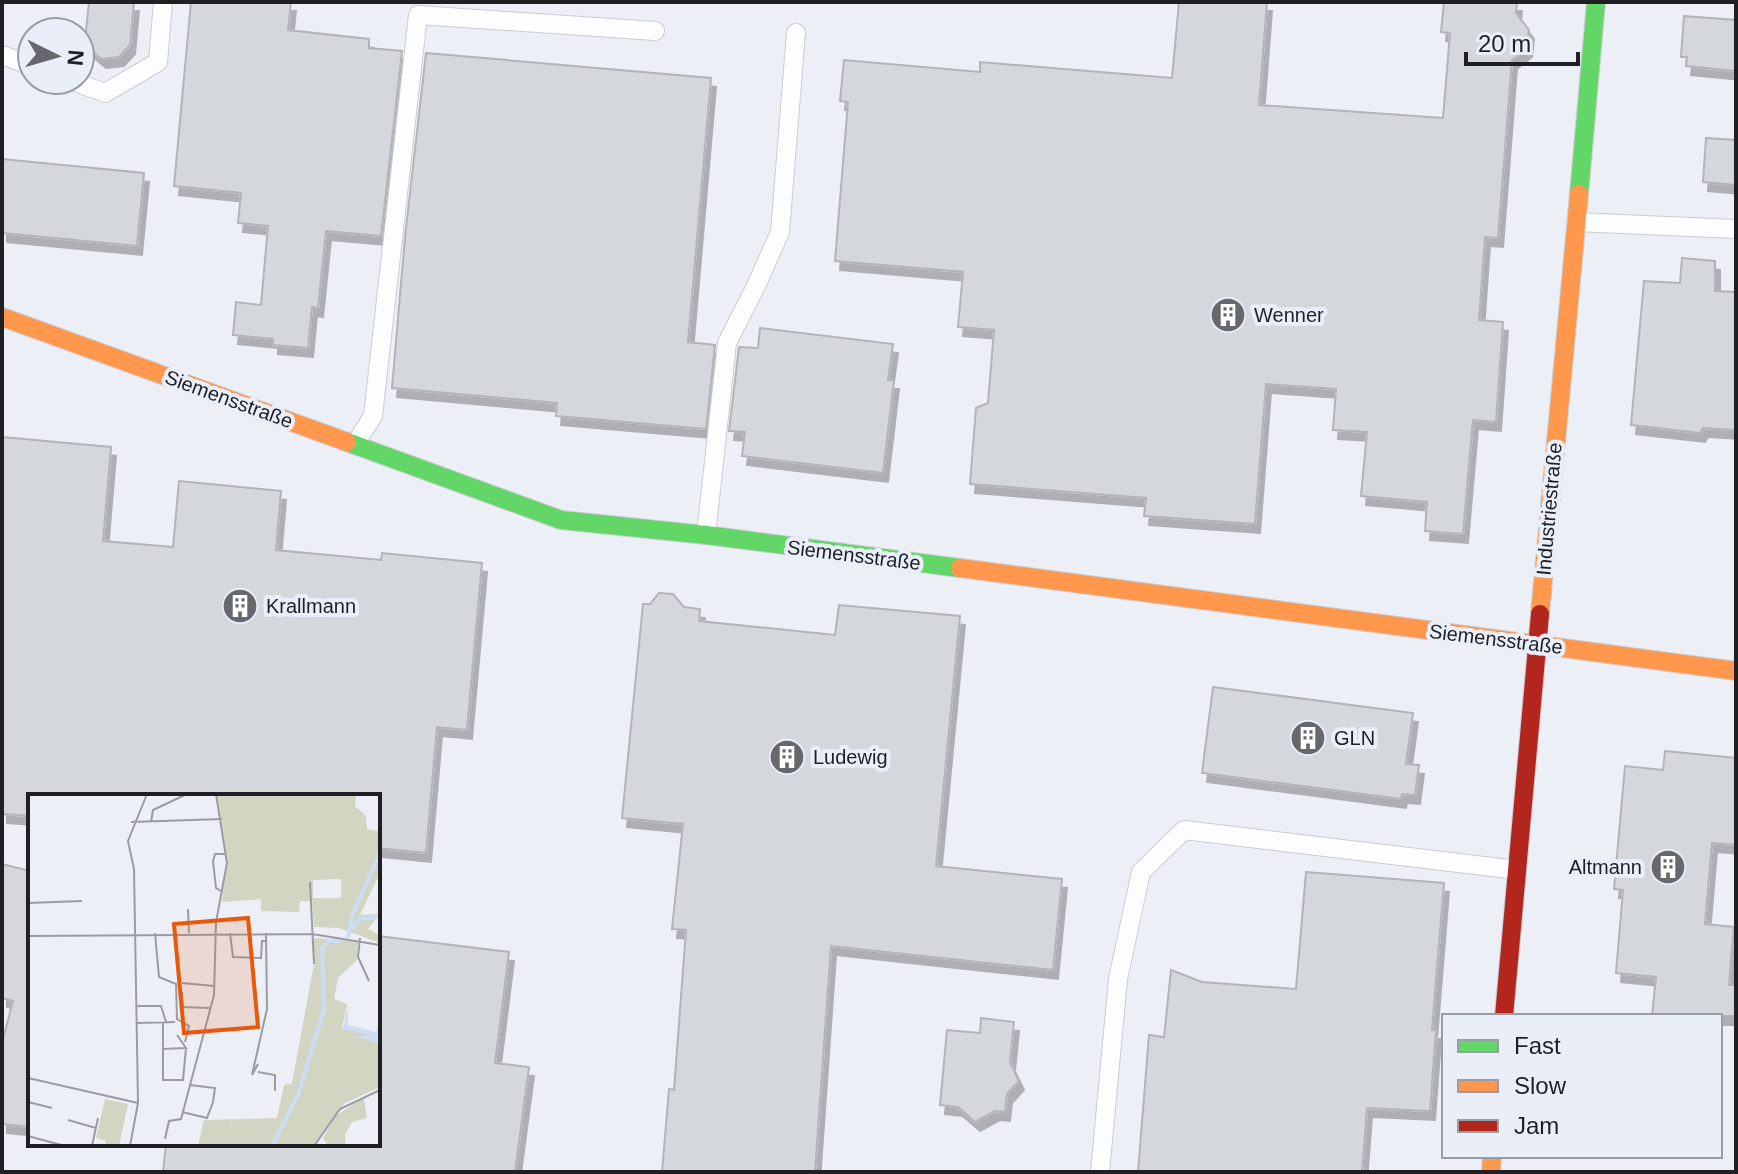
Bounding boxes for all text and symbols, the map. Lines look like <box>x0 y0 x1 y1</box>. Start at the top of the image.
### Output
north arrow <box>16 16 96 96</box>
scale bar <box>1466 16 1578 66</box>
text: 20 m <box>1478 30 1531 57</box>
text: N <box>62 49 89 67</box>
building icon: Wenner <box>1209 296 1247 334</box>
place label: Wenner <box>1254 304 1324 326</box>
street label: Siemensstraße <box>162 366 296 432</box>
street label: Industriestraße <box>1532 442 1566 576</box>
street label: Siemensstraße <box>786 536 922 574</box>
building icon: Krallmann <box>221 587 259 625</box>
place label: Krallmann <box>266 595 356 617</box>
street label: Siemensstraße <box>1428 620 1564 658</box>
building icon: GLN <box>1289 719 1327 757</box>
place label: GLN <box>1334 727 1375 749</box>
building icon: Ludewig <box>768 738 806 776</box>
place label: Ludewig <box>813 746 888 768</box>
inset map <box>28 794 380 1146</box>
building icon: Altmann <box>1649 848 1687 886</box>
place label: Altmann <box>1569 856 1642 878</box>
legend <box>1442 1014 1722 1158</box>
text: Fast <box>1514 1032 1561 1059</box>
text: Slow <box>1514 1072 1567 1099</box>
text: Jam <box>1514 1112 1559 1139</box>

